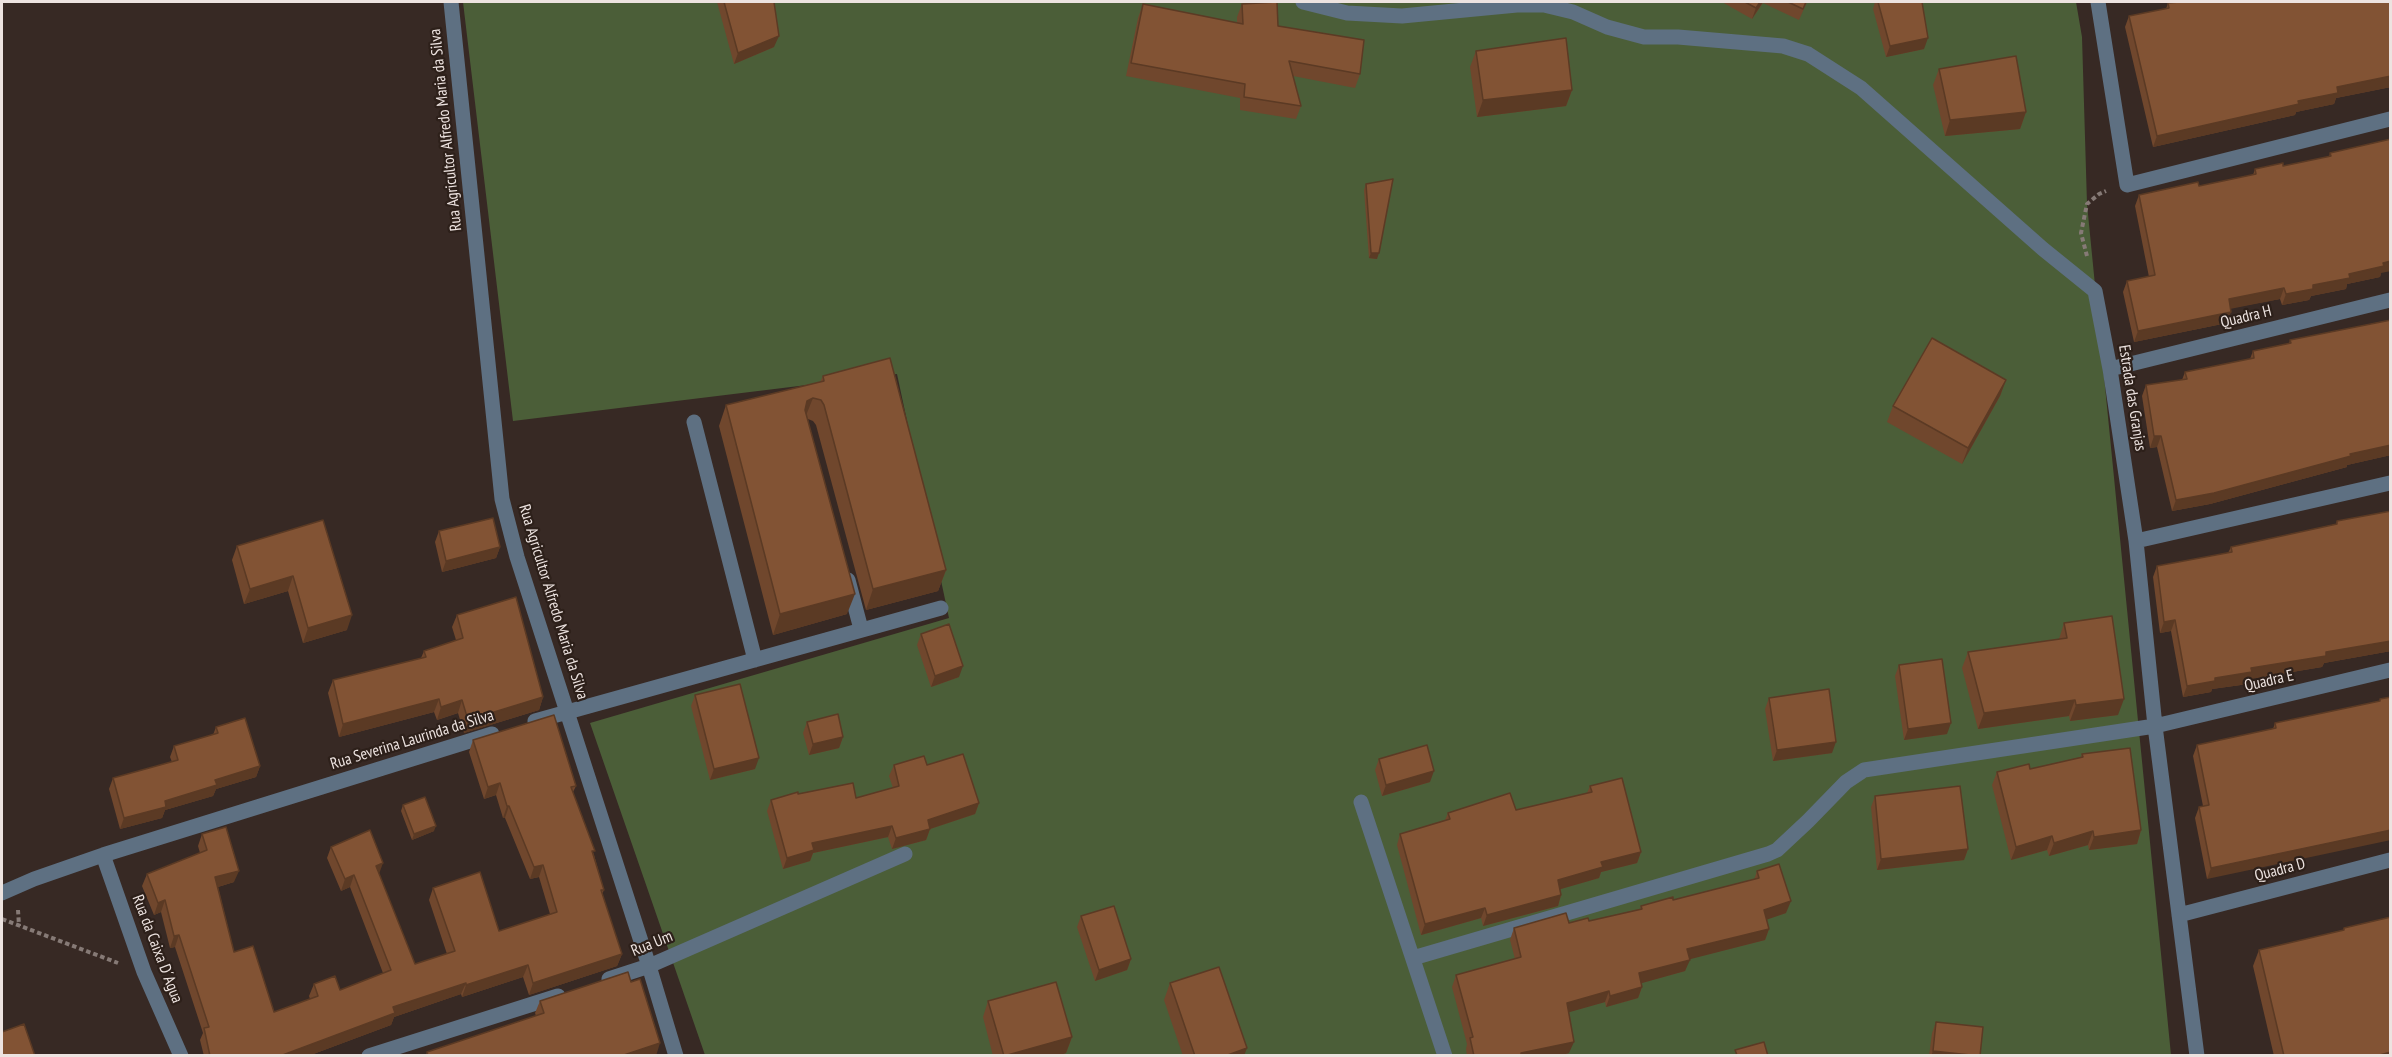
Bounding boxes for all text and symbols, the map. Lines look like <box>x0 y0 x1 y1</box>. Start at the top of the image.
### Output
street label: Rua Agricultor Alfredo Maria da Silva <box>426 28 466 232</box>
street label: Quadra H <box>2219 301 2273 333</box>
street label: Estrada das Granjas <box>2114 344 2150 452</box>
street label: Rua Agricultor Alfredo Maria da Silva <box>514 502 592 702</box>
street label: Quadra E <box>2242 666 2296 696</box>
street label: Rua Severina Laurinda da Silva <box>328 706 496 774</box>
street label: Quadra D <box>2253 854 2307 886</box>
street label: Rua da Caixa D´Agua <box>128 892 186 1006</box>
street label: Rua Um <box>628 927 676 961</box>

